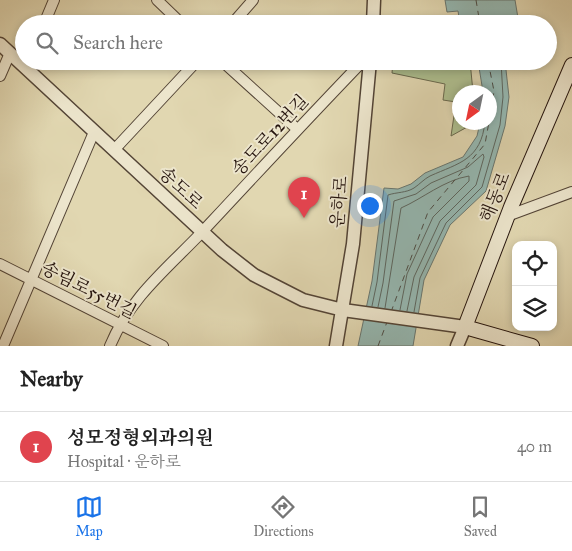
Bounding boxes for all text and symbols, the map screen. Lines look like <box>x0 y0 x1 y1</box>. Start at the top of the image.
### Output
search box <box>15 15 557 70</box>
icon: search <box>33 29 61 57</box>
text: Search here <box>73 31 163 54</box>
north arrow <box>452 85 497 130</box>
street label: 송도로12번길 <box>227 90 313 180</box>
street label: 송도로 <box>154 162 208 214</box>
street label: 해동로 <box>475 169 515 225</box>
street label: 운하로 <box>326 175 352 229</box>
pin: 1 <box>288 177 320 218</box>
your location <box>357 193 383 219</box>
map controls <box>512 241 557 331</box>
button: locate <box>512 241 557 286</box>
street label: 송림로55번길 <box>38 257 140 323</box>
button: layers <box>512 286 557 331</box>
text: Nearby <box>20 366 83 392</box>
text: 성모정형외과의원 <box>67 426 214 449</box>
text: 1 <box>33 437 39 456</box>
text: 40 m <box>517 437 552 456</box>
text: Hospital · 운하로 <box>67 452 181 471</box>
tab: Map <box>75 493 103 540</box>
tab: Directions <box>253 493 314 540</box>
tab: Saved <box>464 493 497 540</box>

